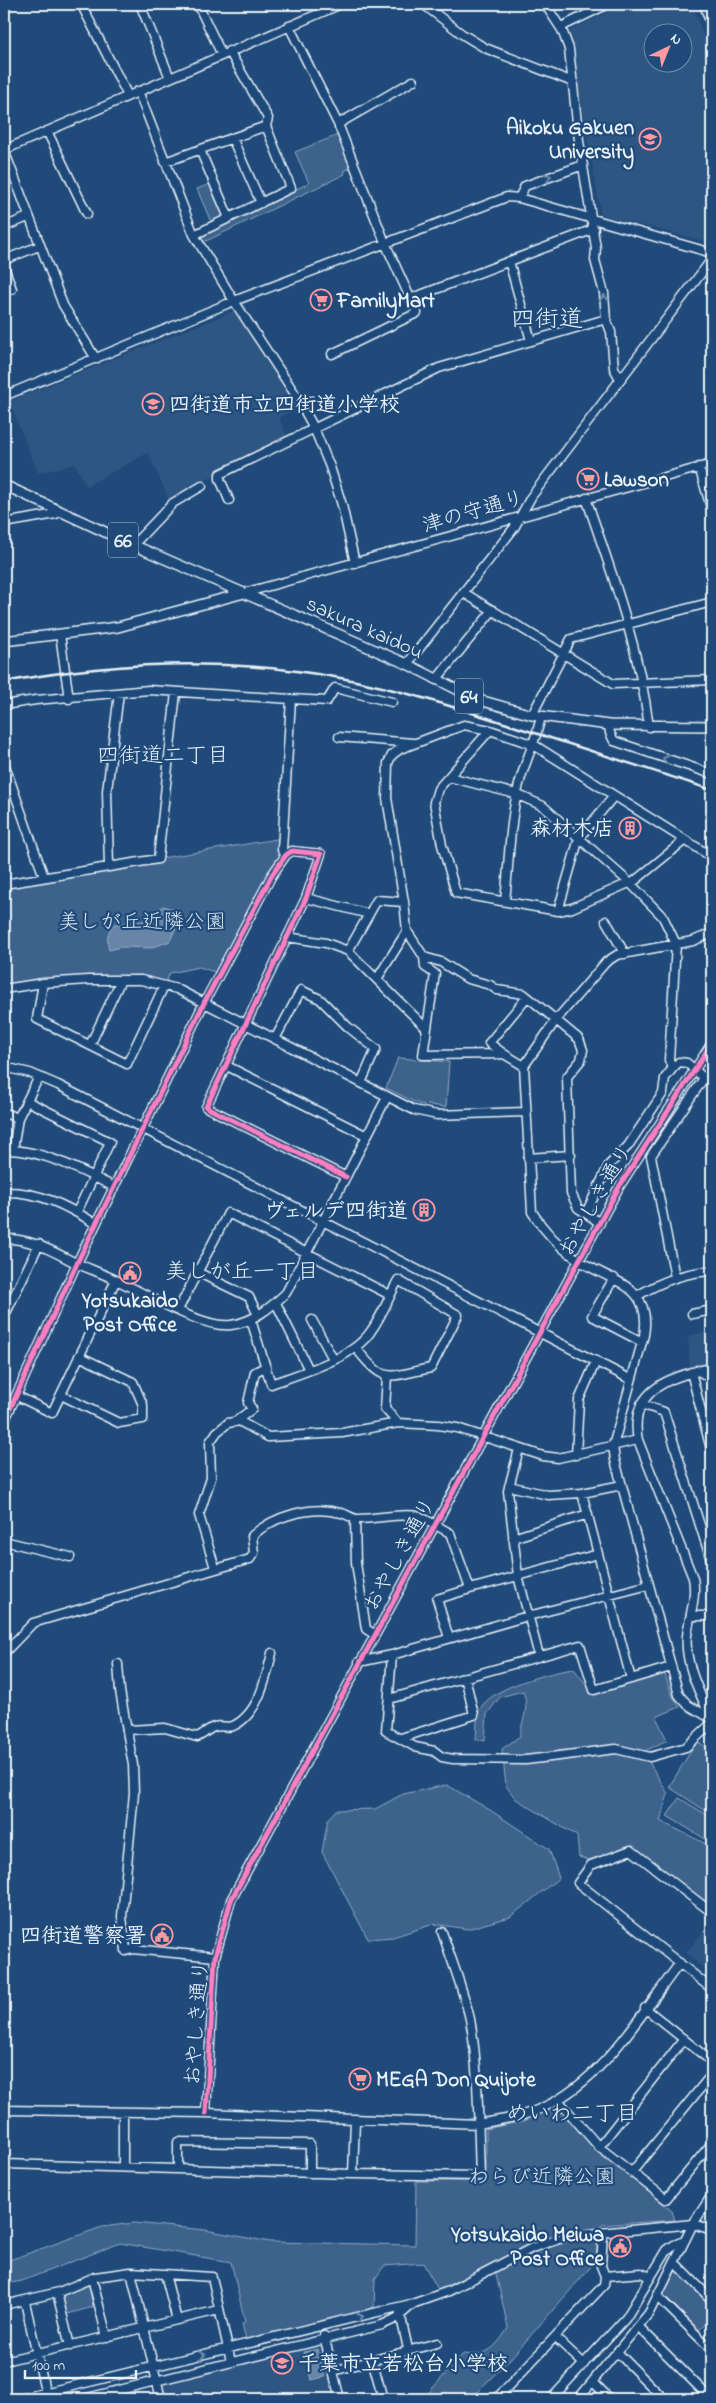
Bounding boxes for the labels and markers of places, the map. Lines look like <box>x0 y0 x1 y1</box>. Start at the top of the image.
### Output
place label: Aikoku Gakuen University <box>506 114 634 170</box>
school or university icon: Aikoku Gakuen University <box>638 127 662 151</box>
place label: FamilyMart <box>336 287 436 319</box>
supermarket icon: FamilyMart <box>309 288 333 312</box>
place label: 四街道市立四街道小学校 <box>169 391 400 421</box>
school or university icon: 四街道市立四街道小学校 <box>141 392 165 416</box>
place label: Lawson <box>604 466 669 496</box>
supermarket icon: Lawson <box>576 467 600 491</box>
place label: 森材木店 <box>530 815 614 845</box>
building icon: 森材木店 <box>618 816 642 840</box>
place label: ヴェルデ四街道 <box>264 1197 408 1227</box>
building icon: ヴェルデ四街道 <box>412 1198 436 1222</box>
public building icon: Yotsukaido Post Office <box>118 1261 142 1285</box>
place label: Yotsukaido Post Office <box>81 1287 178 1341</box>
place label: 四街道警察署 <box>20 1922 146 1952</box>
public building icon: 四街道警察署 <box>150 1923 174 1947</box>
place label: MEGA Don Quijote <box>376 2066 536 2096</box>
supermarket icon: MEGA Don Quijote <box>348 2067 372 2091</box>
place label: Yotsukaido Meiwa Post Office <box>450 2221 605 2275</box>
public building icon: Yotsukaido Meiwa Post Office <box>608 2234 632 2258</box>
place label: 千葉市立若松台小学校 <box>298 2350 508 2380</box>
school or university icon: 千葉市立若松台小学校 <box>270 2351 294 2375</box>

